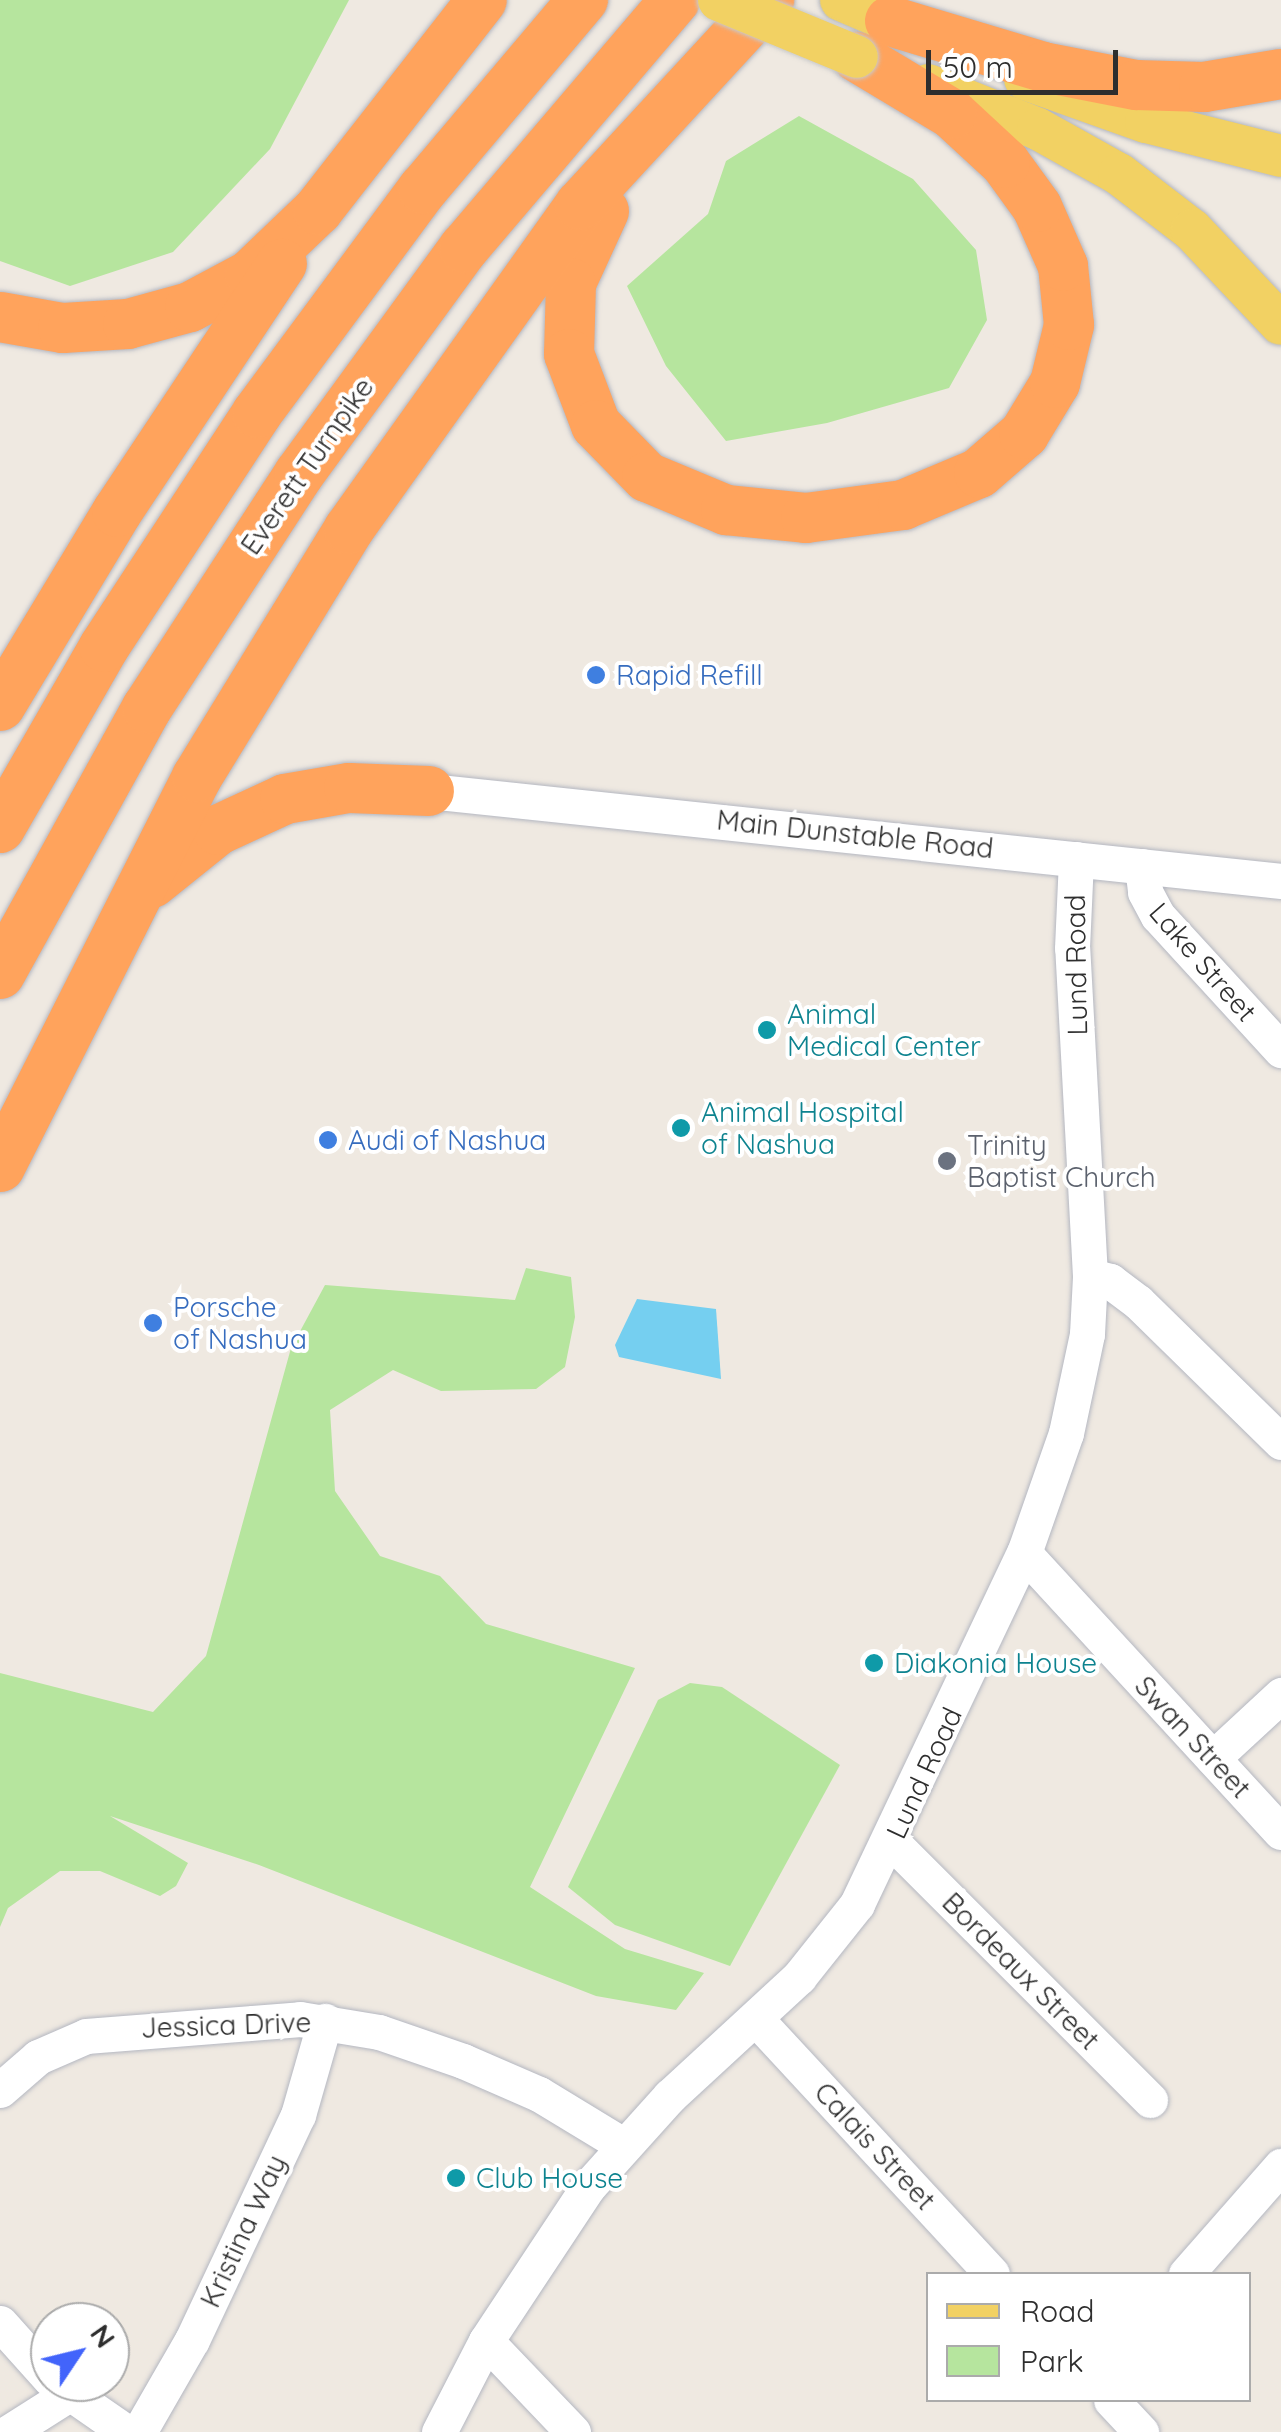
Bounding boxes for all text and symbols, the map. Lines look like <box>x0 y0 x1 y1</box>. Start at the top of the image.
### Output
scale bar <box>931 30 1124 92</box>
text: 50 m <box>943 48 1013 86</box>
street label: Everett Turnpike <box>234 371 380 561</box>
place label: Rapid Refill <box>616 658 763 692</box>
marker: Rapid Refill <box>585 664 607 686</box>
street label: Main Dunstable Road <box>715 803 995 865</box>
street label: Lund Road <box>1058 894 1094 1036</box>
street label: Lake Street <box>1142 896 1264 1028</box>
place label: Animal Medical Center <box>787 997 981 1063</box>
marker: Animal Medical Center <box>756 1019 778 1041</box>
place label: Animal Hospital of Nashua <box>701 1095 904 1161</box>
marker: Animal Hospital of Nashua <box>670 1117 692 1139</box>
place label: Audi of Nashua <box>348 1123 546 1157</box>
place label: Trinity Baptist Church <box>967 1128 1156 1194</box>
marker: Audi of Nashua <box>317 1129 339 1151</box>
marker: Trinity Baptist Church <box>936 1150 958 1172</box>
place label: Porsche of Nashua <box>173 1290 307 1356</box>
marker: Porsche of Nashua <box>142 1312 164 1334</box>
place label: Diakonia House <box>894 1646 1097 1680</box>
marker: Diakonia House <box>863 1652 885 1674</box>
street label: Swan Street <box>1128 1669 1258 1805</box>
street label: Lund Road <box>879 1702 969 1844</box>
street label: Bordeaux Street <box>935 1885 1107 2057</box>
street label: Jessica Drive <box>140 2005 312 2045</box>
street label: Calais Street <box>807 2075 943 2217</box>
street label: Kristina Way <box>193 2149 293 2313</box>
place label: Club House <box>476 2161 623 2195</box>
marker: Club House <box>445 2167 467 2189</box>
legend <box>926 2272 1251 2402</box>
text: Road <box>1020 2292 1094 2330</box>
north arrow <box>30 2302 130 2402</box>
text: N <box>83 2317 124 2354</box>
text: Park <box>1020 2342 1084 2380</box>

